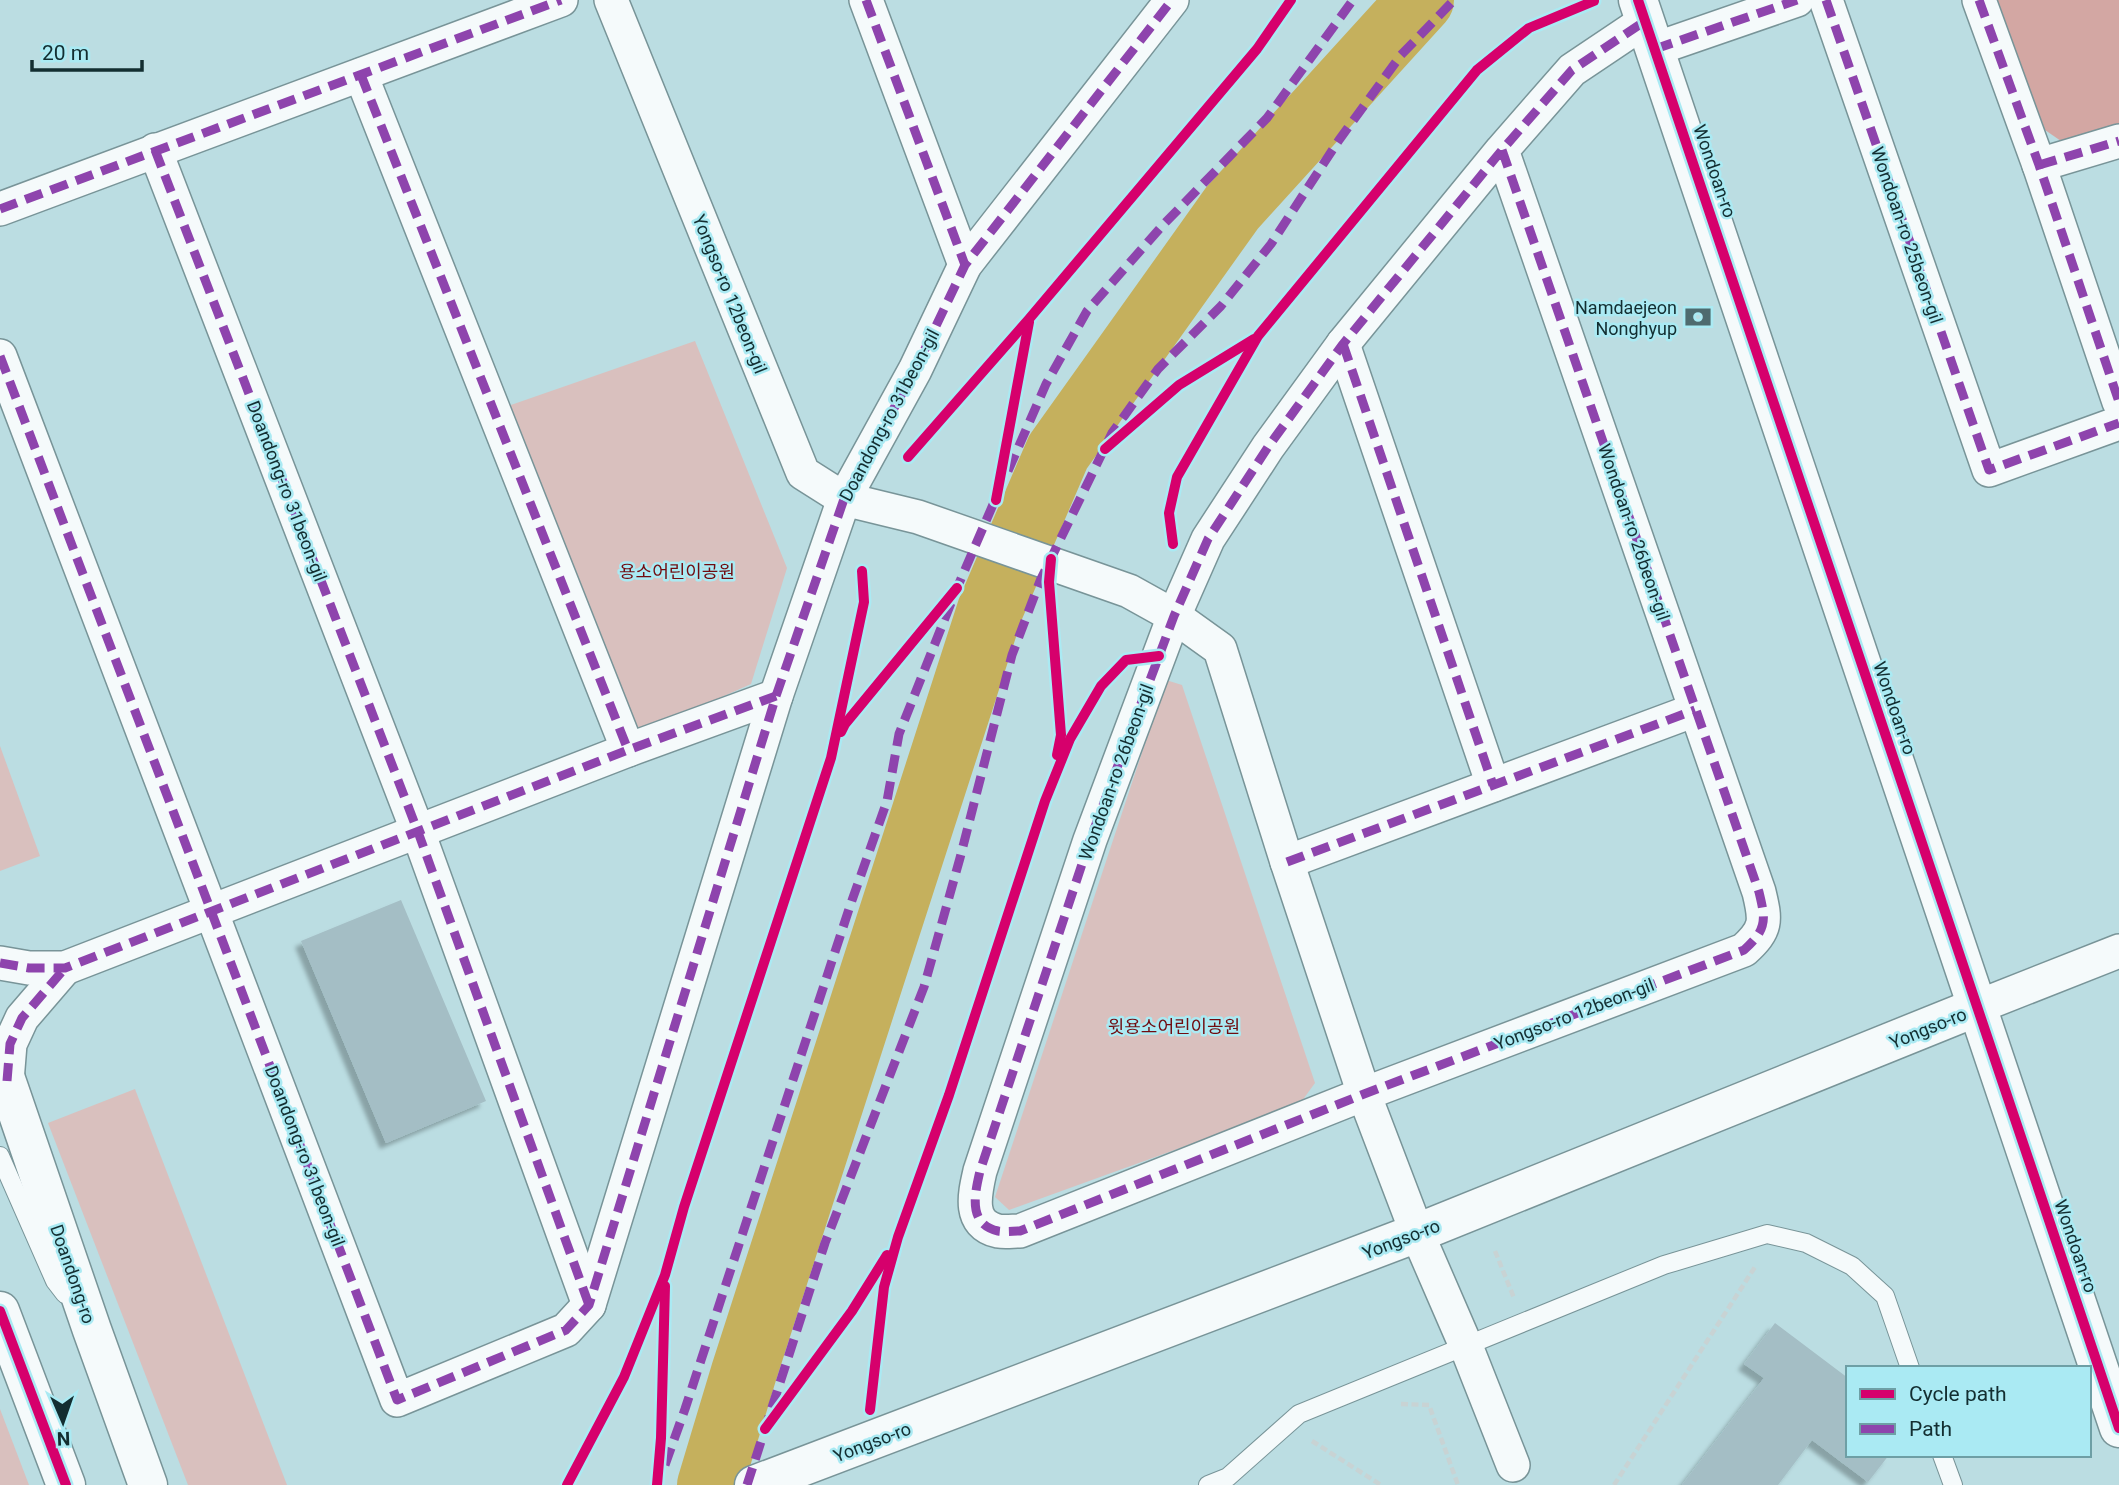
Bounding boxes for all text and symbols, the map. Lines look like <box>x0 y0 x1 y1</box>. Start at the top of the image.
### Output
scale bar <box>32 28 142 72</box>
text: 20 m <box>42 41 89 65</box>
street label: Wondoan-ro <box>1689 122 1741 220</box>
street label: Wondoan-ro 25beon-gil <box>1867 144 1947 326</box>
street label: Yongso-ro 12beon-gil <box>688 211 772 377</box>
place label: Namdaejeon Nonghyup <box>1575 297 1677 339</box>
bank icon: Namdaejeon Nonghyup <box>1683 302 1713 332</box>
street label: Doandong-ro 31beon-gil <box>835 325 943 505</box>
street label: Doandong-ro 31beon-gil <box>243 398 331 584</box>
street label: Wondoan-ro 26beon-gil <box>1594 441 1674 623</box>
park label: 용소어린이공원 <box>619 561 735 582</box>
street label: Wondoan-ro <box>1869 659 1921 757</box>
street label: Wondoan-ro 26beon-gil <box>1074 681 1158 863</box>
street label: Yongso-ro 12beon-gil <box>1491 974 1657 1054</box>
street label: Yongso-ro <box>1886 1003 1970 1053</box>
park label: 윗용소어린이공원 <box>1108 1016 1240 1037</box>
street label: Doandong-ro 31beon-gil <box>261 1063 349 1249</box>
street label: Wondoan-ro <box>2050 1197 2102 1295</box>
street label: Yongso-ro <box>1359 1215 1443 1263</box>
street label: Doandong-ro <box>46 1222 100 1326</box>
legend <box>1846 1366 2091 1457</box>
text: Cycle path <box>1909 1382 2007 1406</box>
north arrow <box>28 1387 98 1457</box>
text: Path <box>1909 1417 1952 1441</box>
street label: Yongso-ro <box>830 1418 914 1466</box>
text: N <box>56 1427 71 1450</box>

